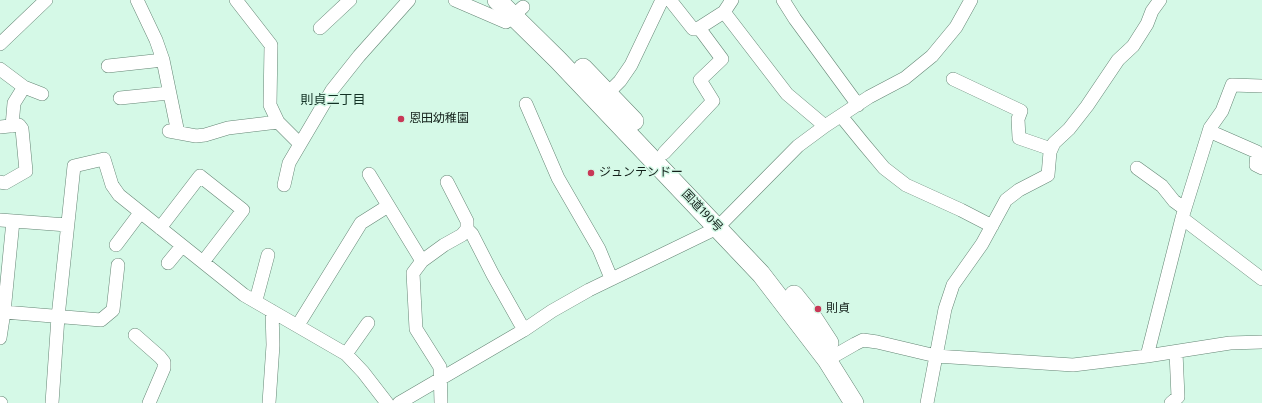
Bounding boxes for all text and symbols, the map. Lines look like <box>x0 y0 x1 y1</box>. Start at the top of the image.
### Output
district label: 則貞二丁目 <box>301 92 365 108</box>
place label: 恩田幼稚園 <box>409 112 469 126</box>
marker: 恩田幼稚園 <box>396 114 406 124</box>
place label: ジュンテンドー <box>599 166 683 180</box>
marker: ジュンテンドー <box>586 168 596 178</box>
street label: 国道190号 <box>678 187 726 235</box>
place label: 則貞 <box>826 302 850 316</box>
marker: 則貞 <box>813 304 823 314</box>

